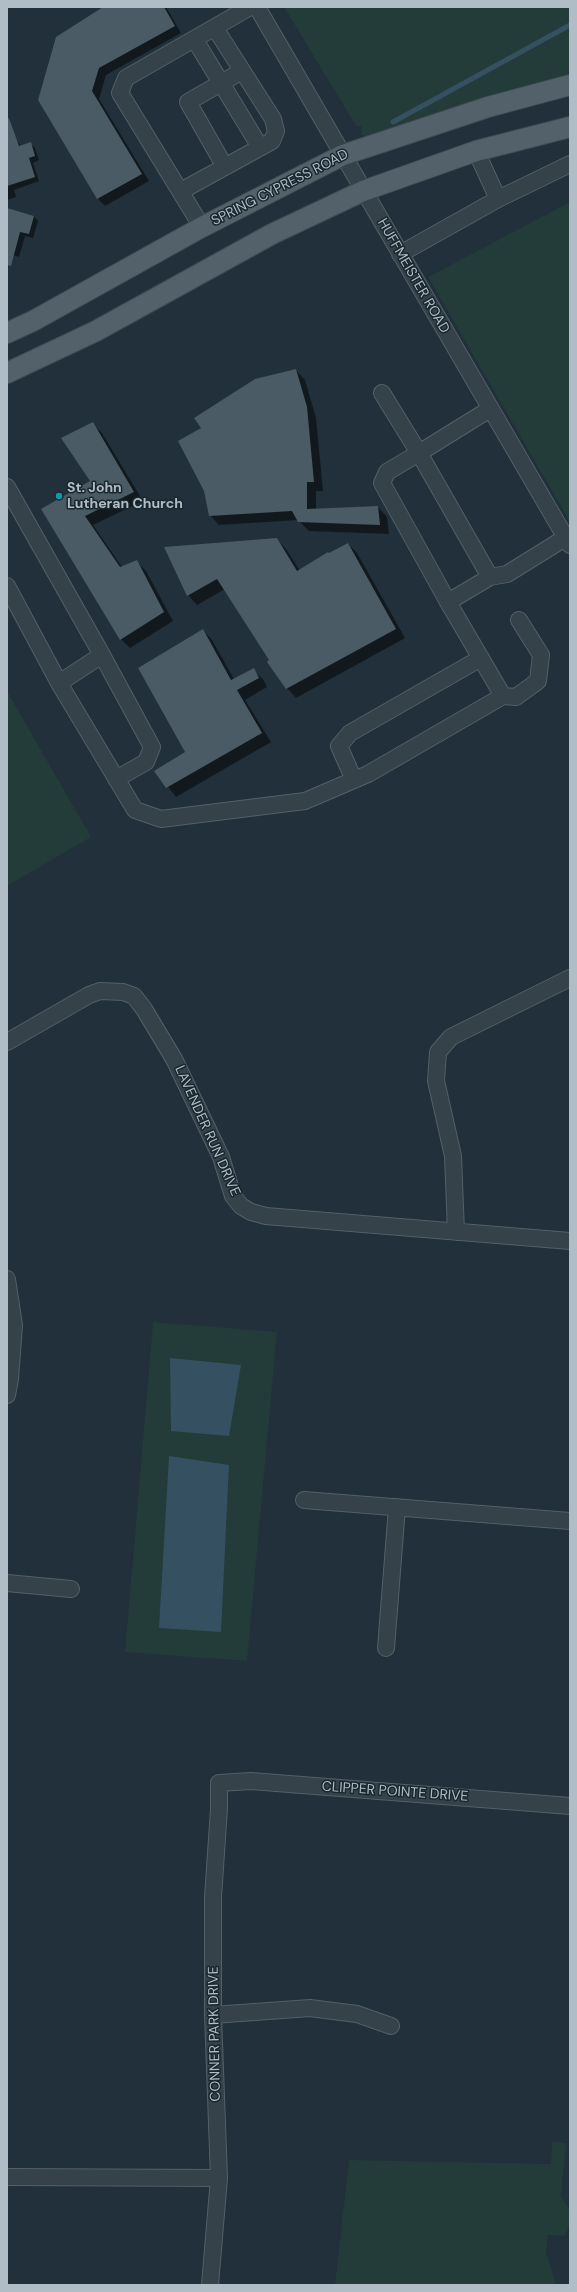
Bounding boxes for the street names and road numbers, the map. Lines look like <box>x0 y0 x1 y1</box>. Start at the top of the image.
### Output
street label: SPRING CYPRESS ROAD <box>209 146 351 230</box>
street label: HUFFMEISTER ROAD <box>373 216 453 336</box>
street label: LAVENDER RUN DRIVE <box>171 1063 243 1199</box>
street label: CLIPPER POINTE DRIVE <box>321 1779 469 1805</box>
street label: CONNER PARK DRIVE <box>205 1966 225 2102</box>

